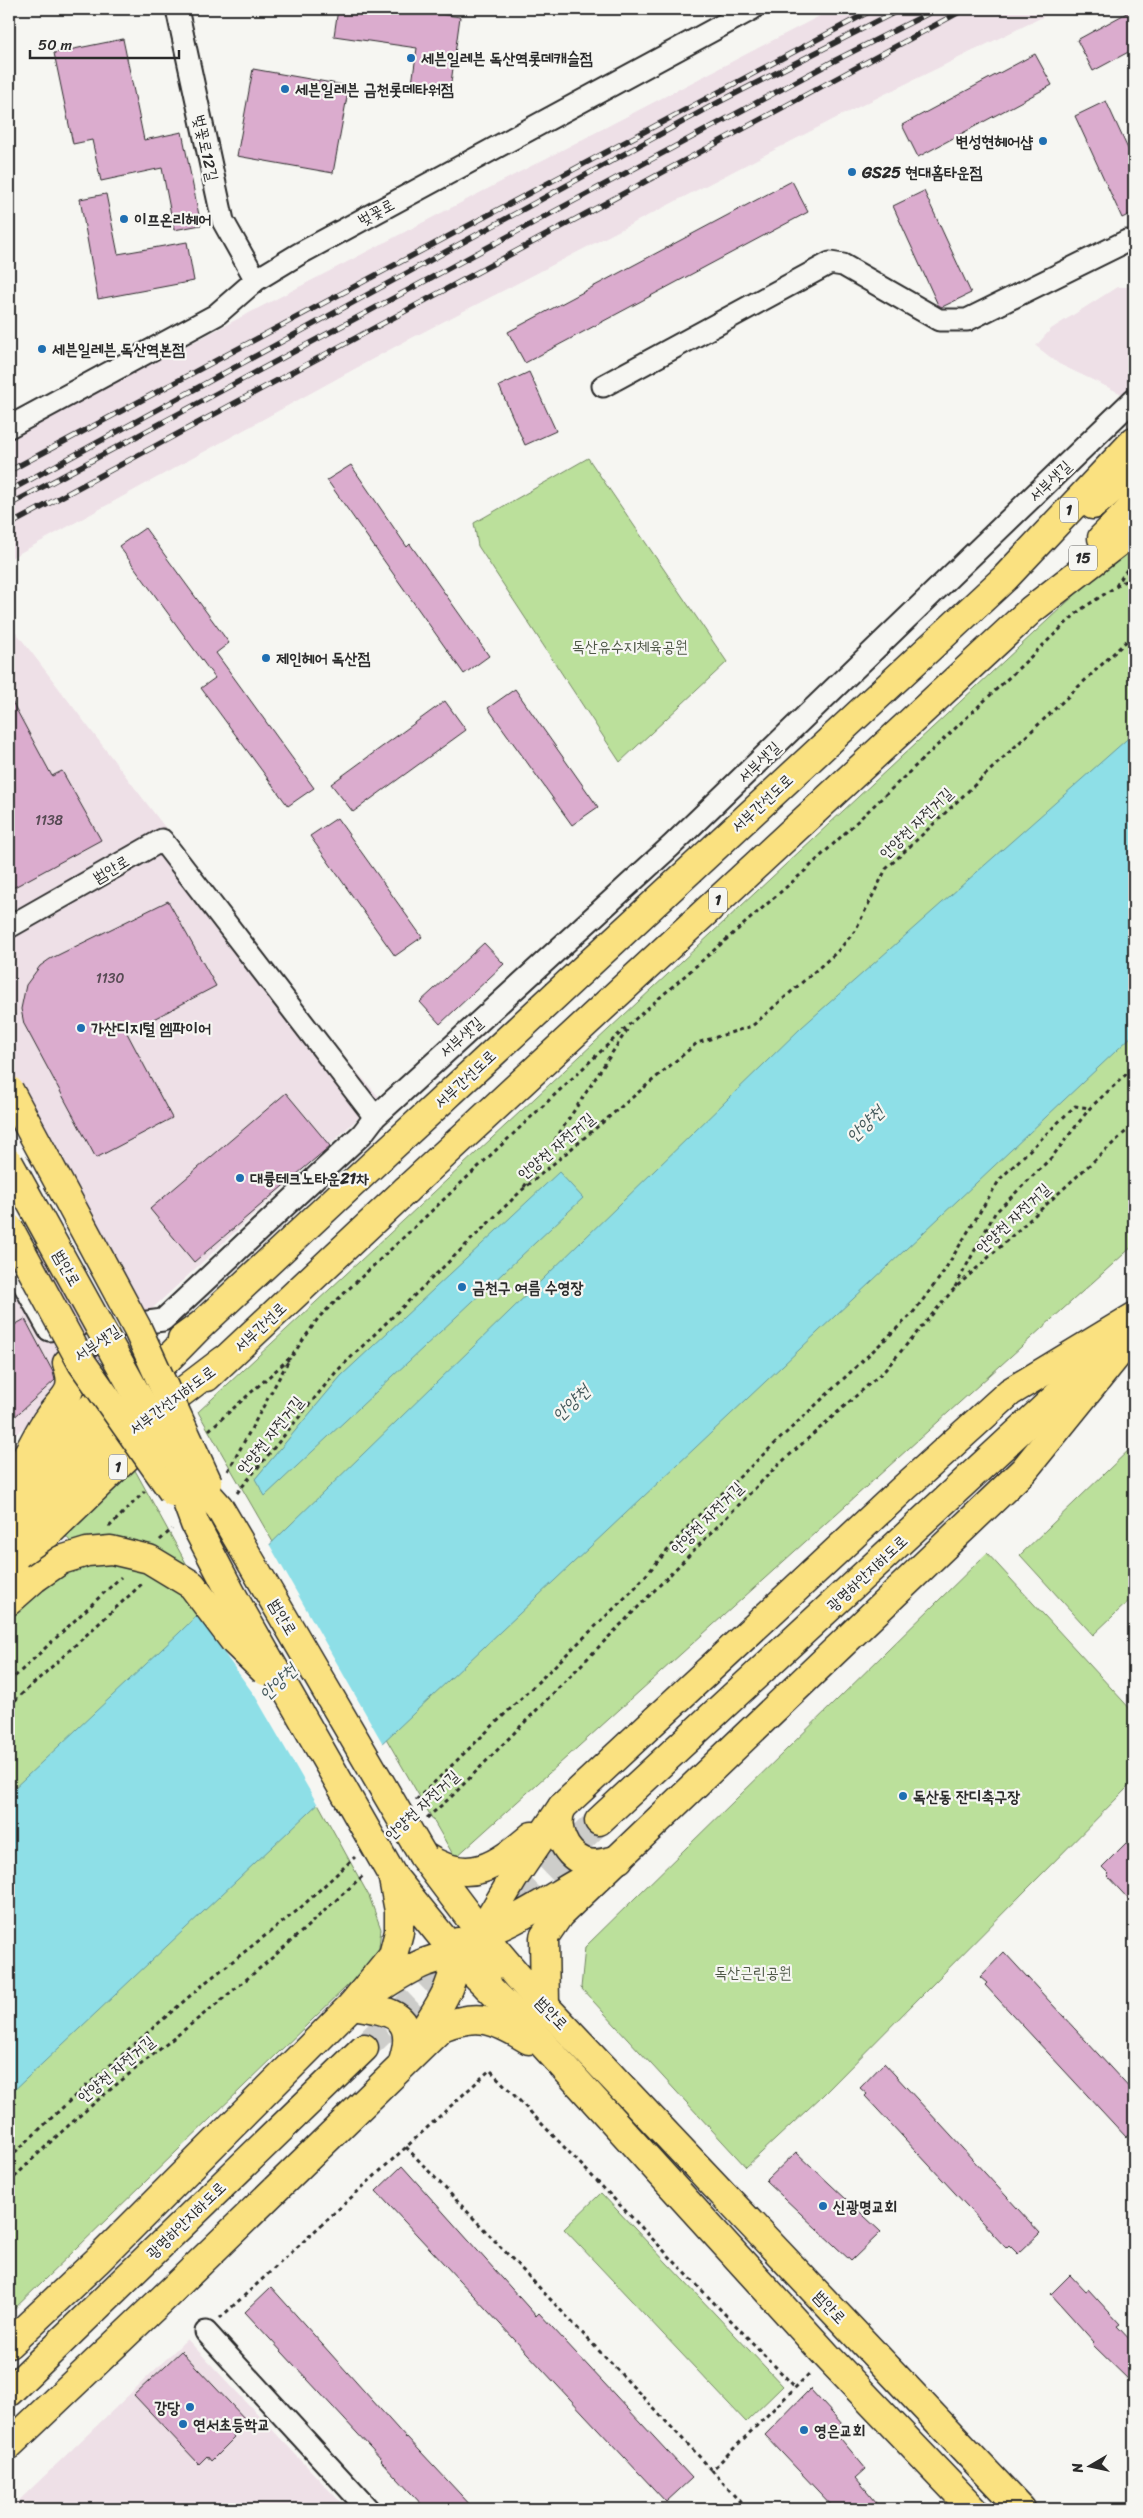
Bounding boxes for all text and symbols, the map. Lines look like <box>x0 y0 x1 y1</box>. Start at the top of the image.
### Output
scale bar <box>30 28 179 60</box>
text: 50 m <box>38 32 73 58</box>
place label: 세븐일레븐 독산역롯데캐슬점 <box>421 44 593 73</box>
marker: 세븐일레븐 독산역롯데캐슬점 <box>405 52 417 64</box>
place label: 세븐일레븐 금천롯데타워점 <box>295 75 454 104</box>
marker: 세븐일레븐 금천롯데타워점 <box>279 83 291 95</box>
street label: 벚꽃로12길 <box>185 112 227 184</box>
place label: 변성현헤어샵 <box>956 127 1033 156</box>
marker: 변성현헤어샵 <box>1037 135 1049 147</box>
place label: GS25 현대홈타운점 <box>861 158 983 187</box>
marker: GS25 현대홈타운점 <box>846 166 858 178</box>
street label: 벚꽃로 <box>352 190 400 234</box>
place label: 이프온리헤어 <box>134 205 211 234</box>
marker: 이프온리헤어 <box>118 213 130 225</box>
place label: 세븐일레븐 독산역본점 <box>52 335 185 364</box>
marker: 세븐일레븐 독산역본점 <box>36 343 48 355</box>
street label: 서부샛길 <box>1021 453 1079 509</box>
road number: 1 <box>1060 498 1078 522</box>
road number: 15 <box>1069 546 1097 570</box>
park label: 독산유수지체육공원 <box>572 632 688 661</box>
place label: 제인헤어 독산점 <box>276 644 370 673</box>
marker: 제인헤어 독산점 <box>260 652 272 664</box>
street label: 서부샛길 <box>730 734 788 790</box>
street label: 서부간선도로 <box>724 766 800 840</box>
street label: 안양천 자전거길 <box>872 780 960 866</box>
house number: 1138 <box>35 808 64 833</box>
street label: 범안로 <box>87 847 135 891</box>
road number: 1 <box>709 888 727 912</box>
house number: 1130 <box>96 966 124 991</box>
street label: 서부샛길 <box>432 1009 490 1065</box>
place label: 가산디지털 엠파이어 <box>91 1014 211 1043</box>
marker: 가산디지털 엠파이어 <box>75 1022 87 1034</box>
street label: 서부간선도로 <box>427 1042 503 1116</box>
water label: 안양천 <box>838 1096 893 1151</box>
street label: 안양천 자전거길 <box>511 1105 602 1187</box>
place label: 대륭테크노타운21차 <box>250 1164 369 1193</box>
marker: 대륭테크노타운21차 <box>234 1172 246 1184</box>
street label: 안양천 자전거길 <box>969 1175 1057 1261</box>
street label: 범안로 <box>45 1244 89 1292</box>
place label: 금천구 여름 수영장 <box>472 1273 583 1302</box>
marker: 금천구 여름 수영장 <box>456 1281 468 1293</box>
street label: 서부간선로 <box>227 1294 293 1360</box>
street label: 서부샛길 <box>68 1317 127 1369</box>
street label: 서부간선지하도로 <box>122 1357 222 1443</box>
water label: 안양천 <box>544 1375 599 1430</box>
street label: 안양천 자전거길 <box>229 1389 311 1481</box>
road number: 1 <box>109 1454 127 1480</box>
street label: 안양천 자전거길 <box>663 1474 751 1562</box>
street label: 광명하안지하도로 <box>819 1527 915 1619</box>
street label: 범안로 <box>261 1593 305 1641</box>
water label: 안양천 <box>251 1654 306 1709</box>
street label: 안양천 자전거길 <box>378 1762 466 1848</box>
place label: 독산동 잔디축구장 <box>913 1782 1020 1811</box>
marker: 독산동 잔디축구장 <box>897 1790 909 1802</box>
park label: 독산근린공원 <box>714 1958 792 1987</box>
street label: 범안로 <box>528 1989 576 2037</box>
street label: 안양천 자전거길 <box>71 2028 162 2110</box>
street label: 광명하안지하도로 <box>139 2174 233 2266</box>
place label: 신광명교회 <box>833 2192 897 2221</box>
marker: 신광명교회 <box>817 2200 829 2212</box>
street label: 범안로 <box>806 2283 854 2331</box>
place label: 강당 <box>154 2393 180 2422</box>
marker: 강당 <box>184 2401 196 2413</box>
place label: 연서초등학교 <box>193 2410 270 2439</box>
place label: 영은교회 <box>814 2416 866 2445</box>
marker: 연서초등학교 <box>177 2418 189 2430</box>
marker: 영은교회 <box>798 2424 810 2436</box>
north arrow <box>1066 2440 1116 2490</box>
text: N <box>1065 2461 1091 2476</box>

